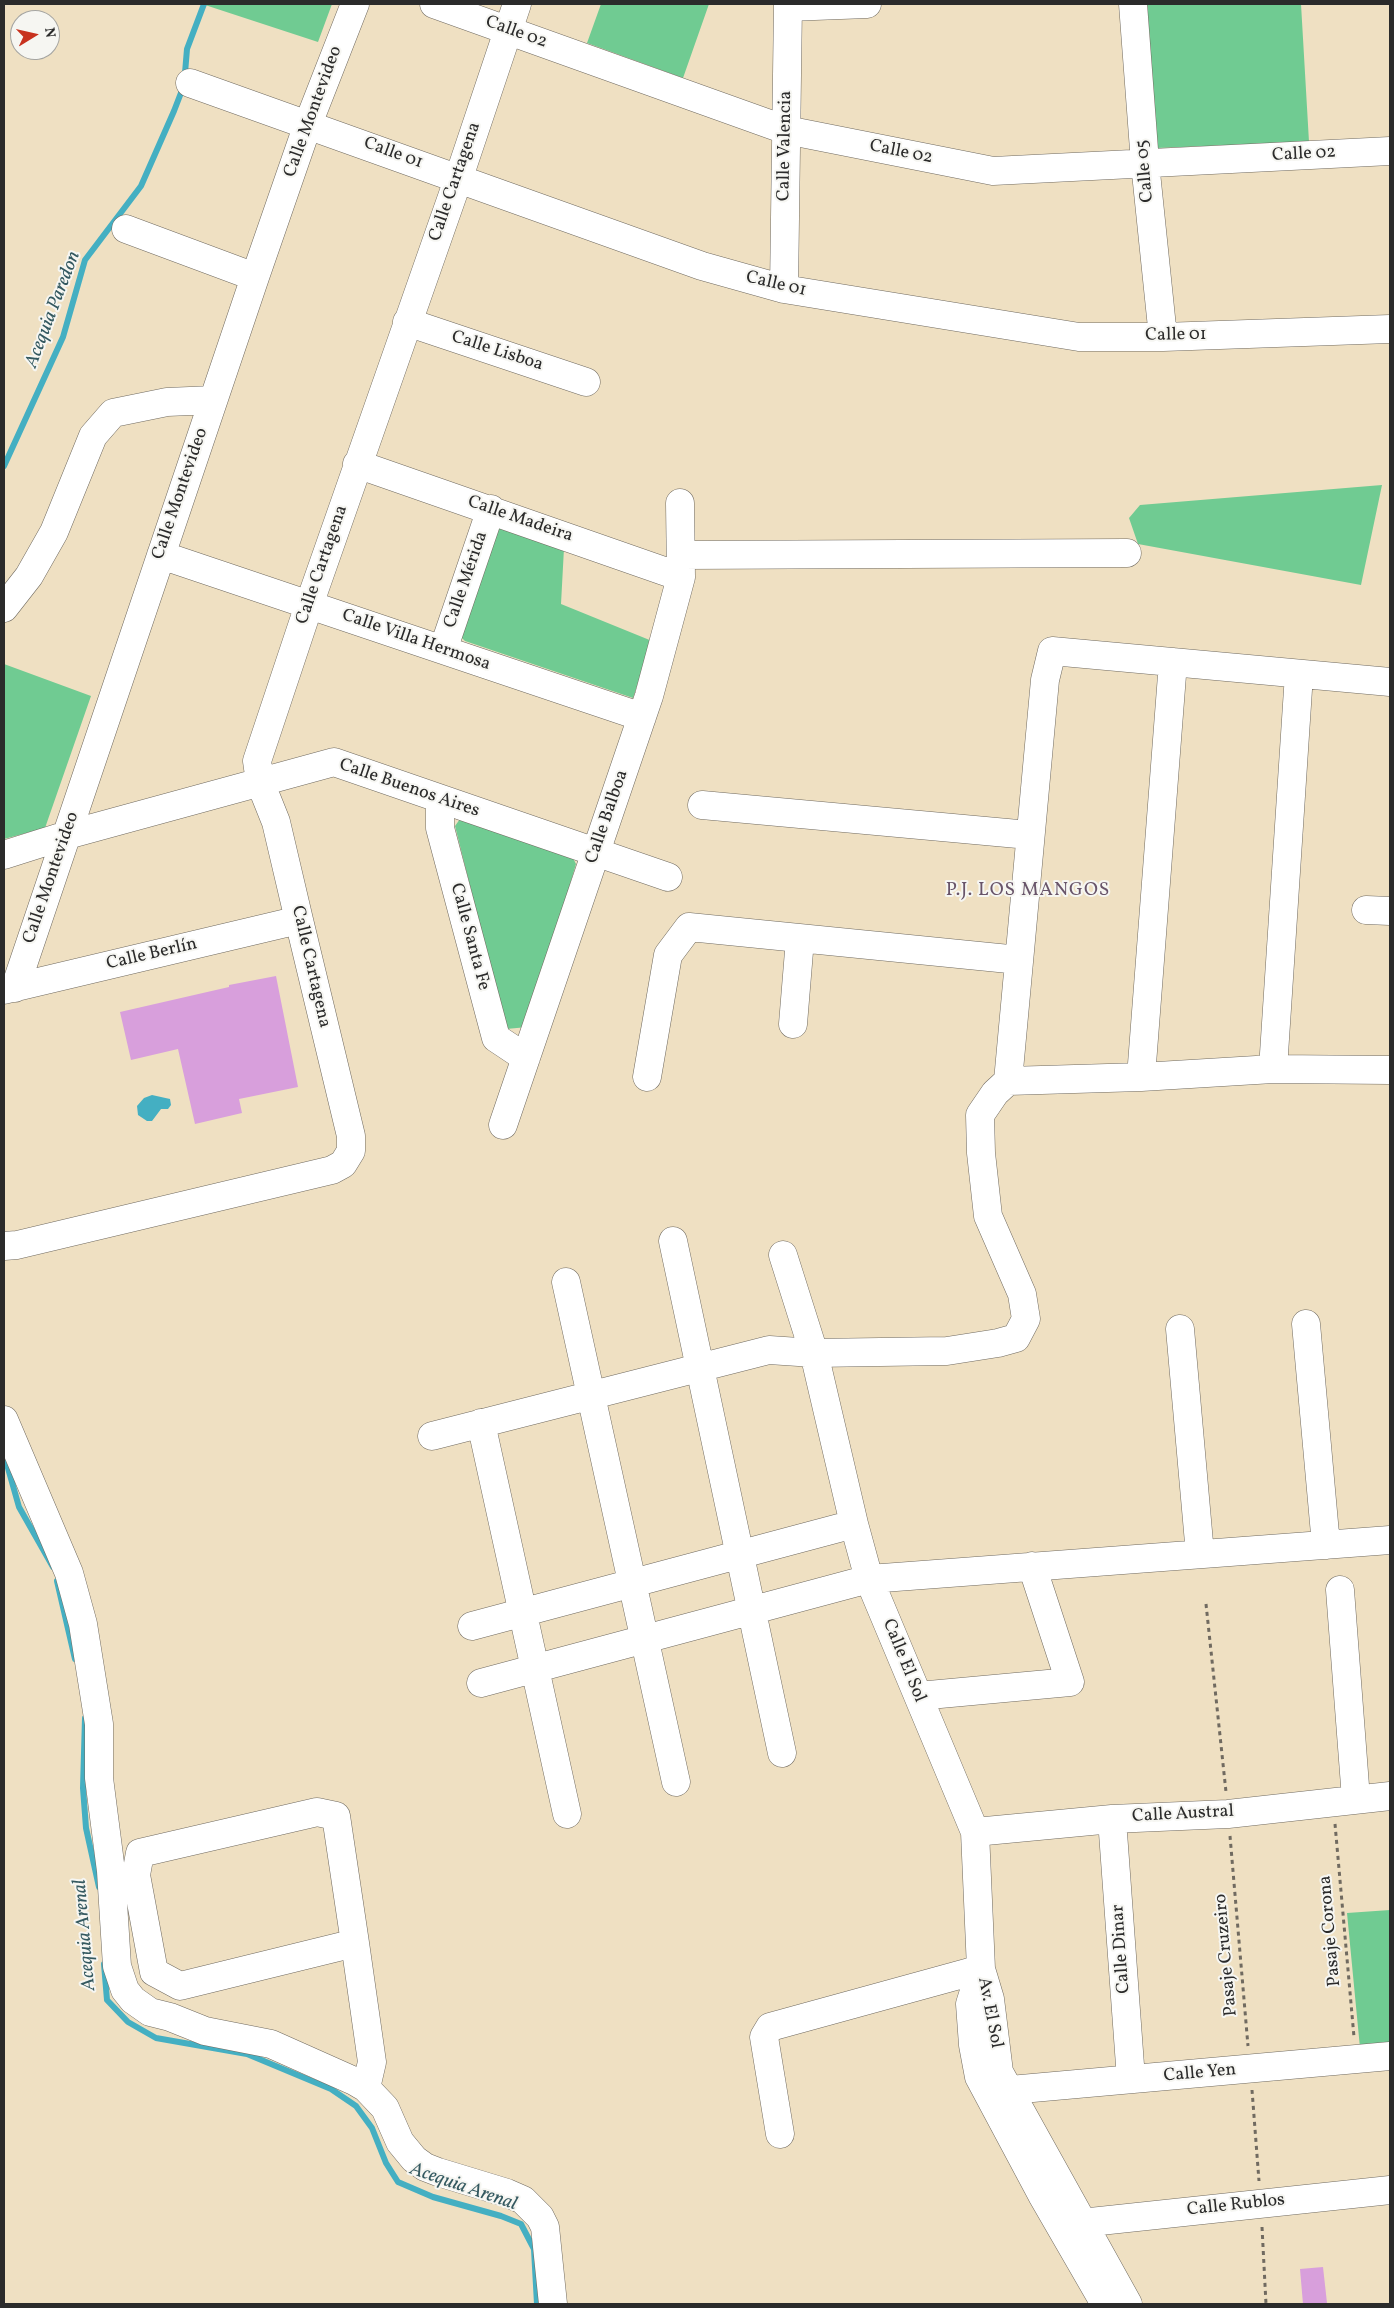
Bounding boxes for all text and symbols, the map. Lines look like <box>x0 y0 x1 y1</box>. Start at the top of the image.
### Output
north arrow <box>10 10 60 60</box>
street label: Calle 02 <box>482 12 550 54</box>
text: N <box>39 26 59 39</box>
street label: Calle Montevideo <box>280 43 348 181</box>
street label: Calle Valencia <box>774 91 798 201</box>
street label: Calle Cartagena <box>426 120 486 244</box>
street label: Calle 01 <box>360 133 426 175</box>
street label: Calle 02 <box>867 136 935 170</box>
street label: Calle 05 <box>1132 139 1160 203</box>
street label: Calle 02 <box>1271 143 1337 167</box>
water label: Acequia Paredon <box>21 248 87 372</box>
street label: Calle 01 <box>744 268 808 302</box>
street label: Calle 01 <box>1145 325 1207 347</box>
street label: Calle Lisboa <box>448 327 546 377</box>
street label: Calle Montevideo <box>148 425 214 563</box>
street label: Calle Madeira <box>465 492 575 548</box>
street label: Calle Cartagena <box>293 503 353 627</box>
street label: Calle Mérida <box>440 529 494 631</box>
street label: Calle Villa Hermosa <box>339 605 493 677</box>
street label: Calle Buenos Aires <box>336 755 482 823</box>
street label: Calle Balboa <box>582 767 634 867</box>
street label: Calle Montevideo <box>19 809 85 947</box>
street label: Calle Santa Fe <box>444 881 494 993</box>
district label: P.J. LOS MANGOS <box>944 881 1112 903</box>
street label: Calle Cartagena <box>285 904 335 1030</box>
street label: Calle Berlín <box>105 934 199 976</box>
street label: Calle El Sol <box>876 1616 930 1706</box>
street label: Calle Austral <box>1132 1802 1234 1828</box>
street label: Pasaje Corona <box>1315 1875 1347 1987</box>
water label: Acequia Arenal <box>70 1878 102 1992</box>
street label: Pasaje Cruzeiro <box>1211 1893 1243 2017</box>
street label: Calle Dinar <box>1108 1904 1136 1994</box>
street label: Av. El Sol <box>972 1976 1006 2050</box>
street label: Calle Yen <box>1163 2060 1237 2088</box>
water label: Acequia Arenal <box>406 2159 520 2217</box>
street label: Calle Rublos <box>1186 2190 1286 2222</box>

